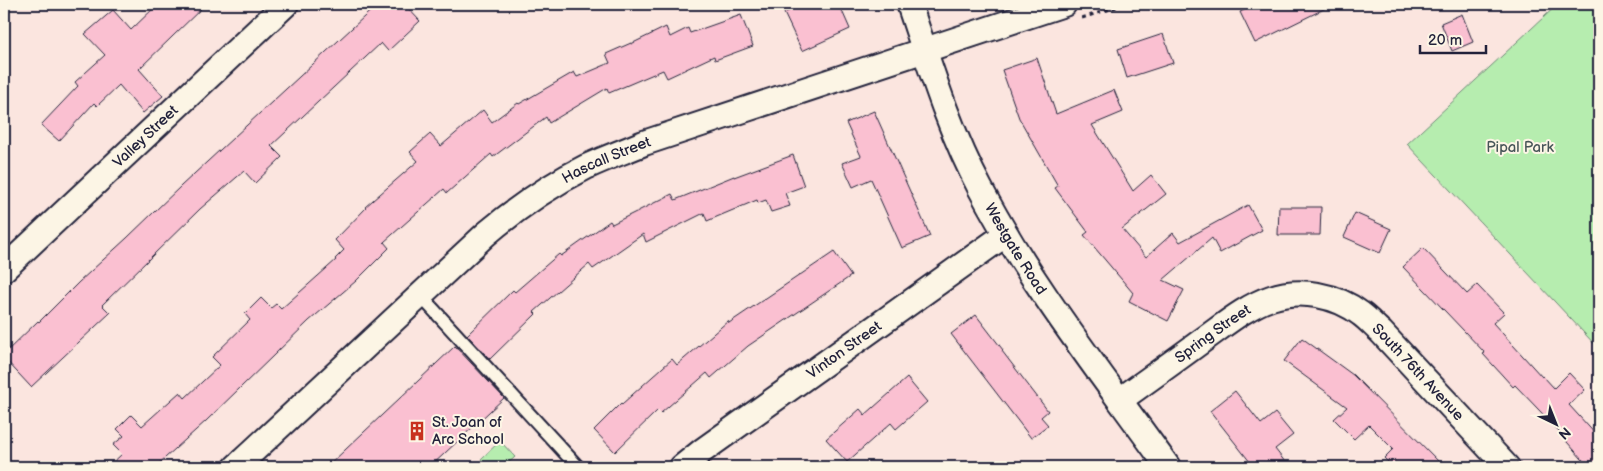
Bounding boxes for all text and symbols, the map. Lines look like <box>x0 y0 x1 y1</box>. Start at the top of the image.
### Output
scale bar <box>1420 22 1487 54</box>
text: 20 m <box>1428 31 1462 50</box>
street label: Valley Street <box>109 101 183 172</box>
street label: Hascall Street <box>559 132 654 188</box>
park label: Pipal Park <box>1486 138 1554 157</box>
street label: Westgate Road <box>980 200 1051 298</box>
street label: Spring Street <box>1171 300 1255 367</box>
street label: Vinton Street <box>803 317 886 383</box>
street label: South 76th Avenue <box>1368 320 1468 425</box>
north arrow <box>1530 398 1580 448</box>
place label: St. Joan of Arc School <box>432 413 504 449</box>
building icon: St. Joan of Arc School <box>406 420 428 442</box>
text: N <box>1555 423 1574 443</box>

